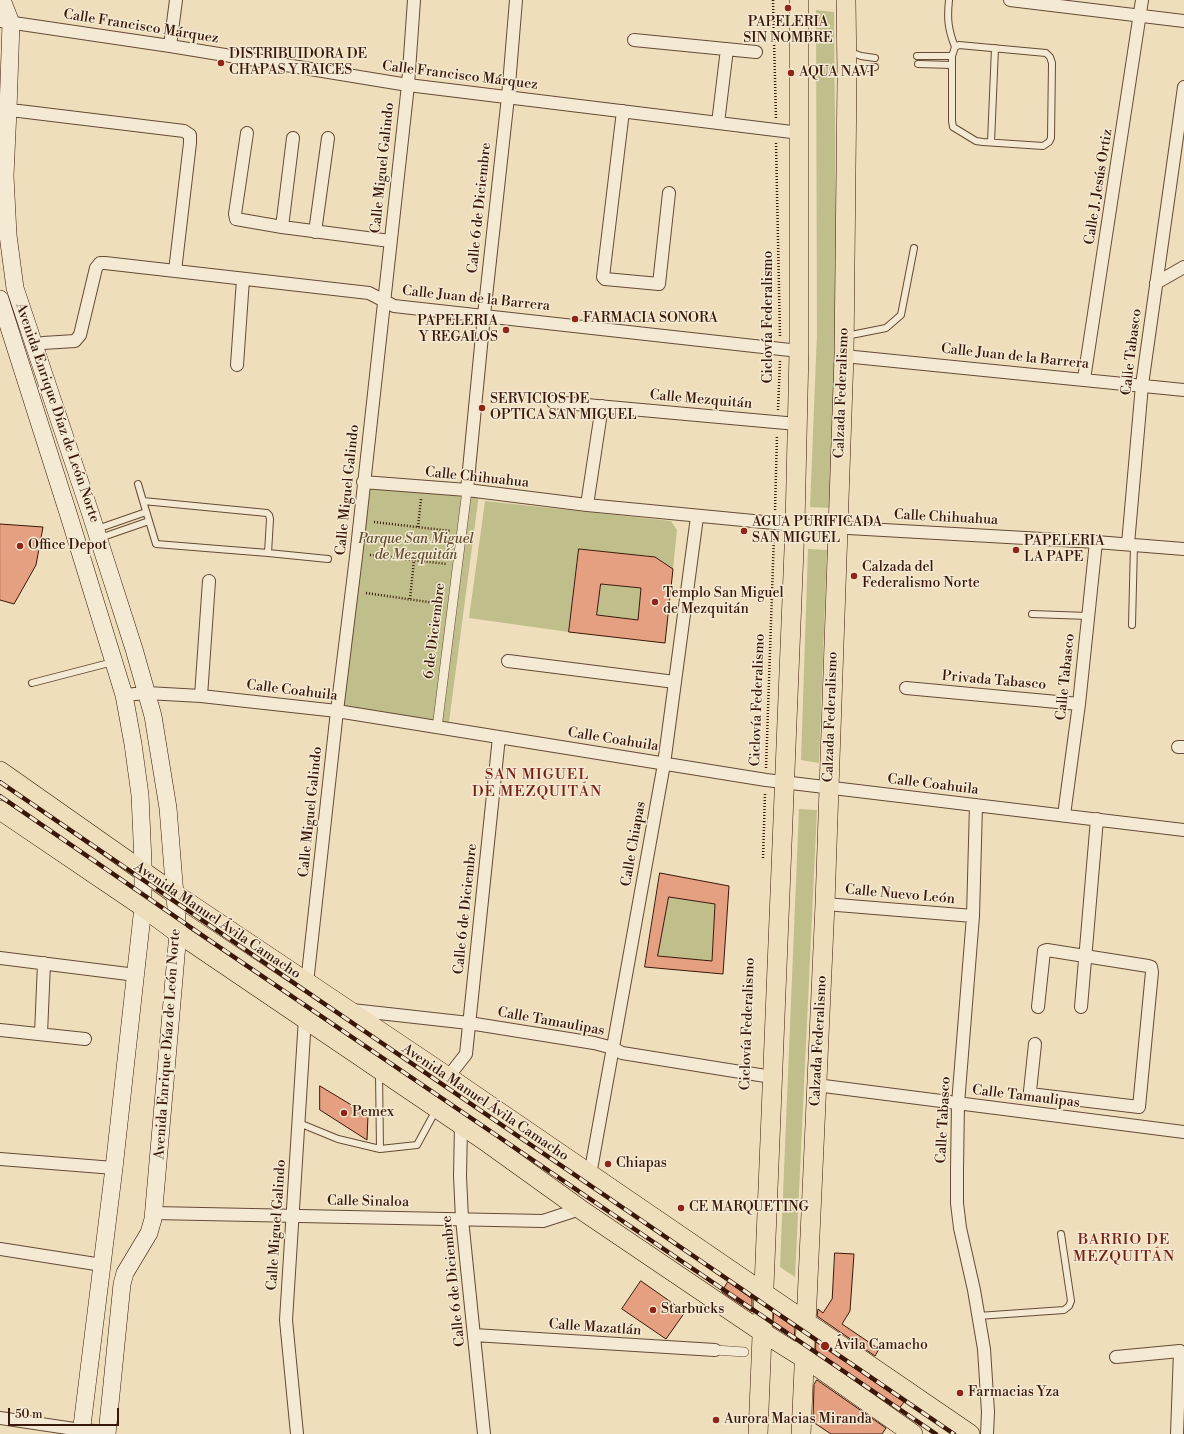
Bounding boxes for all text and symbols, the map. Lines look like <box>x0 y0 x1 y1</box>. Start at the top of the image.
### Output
marker: PAPELERIA SIN NOMBRE <box>783 3 793 13</box>
street label: Calle Francisco Márquez <box>62 6 220 48</box>
place label: PAPELERIA SIN NOMBRE <box>743 15 833 48</box>
place label: DISTRIBUIDORA DE CHAPAS Y RAICES <box>229 47 367 80</box>
marker: DISTRIBUIDORA DE CHAPAS Y RAICES <box>216 58 226 68</box>
street label: Calle Francisco Márquez <box>381 58 539 94</box>
place label: AQUA NAVI <box>799 65 874 81</box>
marker: AQUA NAVI <box>786 68 796 78</box>
street label: Calle Miguel Galindo <box>368 102 398 234</box>
street label: Calle J. Jesús Ortiz <box>1082 128 1116 246</box>
street label: Calle 6 de Diciembre <box>465 142 495 274</box>
street label: Ciclovía Federalismo <box>761 251 777 383</box>
street label: Calle Juan de la Barrera <box>401 283 551 315</box>
street label: Avenida Enrique Díaz de León Norte <box>11 301 103 525</box>
street label: Calle Tabasco <box>1118 308 1146 396</box>
place label: FARMACIA SONORA <box>583 311 718 327</box>
place label: PAPELERIA Y REGALOS <box>417 314 498 346</box>
marker: FARMACIA SONORA <box>570 314 580 324</box>
marker: PAPELERIA Y REGALOS <box>501 325 511 335</box>
street label: Calzada Federalismo <box>831 327 853 459</box>
street label: Calle Juan de la Barrera <box>940 341 1090 373</box>
street label: Calle Mezquitán <box>649 387 753 413</box>
place label: SERVICIOS DE OPTICA SAN MIGUEL <box>490 392 636 424</box>
marker: SERVICIOS DE OPTICA SAN MIGUEL <box>477 403 487 413</box>
street label: Calle Miguel Galindo <box>333 424 363 556</box>
street label: Calle Chihuahua <box>424 464 530 492</box>
street label: Calle Chihuahua <box>893 507 999 529</box>
place label: AGUA PURIFICADA SAN MIGUEL <box>752 515 882 548</box>
marker: AGUA PURIFICADA SAN MIGUEL <box>739 526 749 536</box>
park label: Parque San Miguel de Mezquitán <box>358 532 474 564</box>
place label: PAPELERIA LA PAPE <box>1024 534 1105 566</box>
place label: Office Depot <box>28 538 107 554</box>
marker: Office Depot <box>15 541 25 551</box>
marker: PAPELERIA LA PAPE <box>1011 545 1021 555</box>
place label: Calzada del Federalismo Norte <box>862 560 980 592</box>
marker: Calzada del Federalismo Norte <box>849 571 859 581</box>
street label: 6 de Diciembre <box>421 582 449 680</box>
place label: Templo San Miguel de Mezquitán <box>663 586 784 618</box>
marker: Templo San Miguel de Mezquitán <box>650 597 660 607</box>
street label: Ciclovía Federalismo <box>747 633 769 767</box>
street label: Calle Tabasco <box>1053 633 1079 721</box>
street label: Calzada Federalismo <box>820 651 842 783</box>
street label: Privada Tabasco <box>941 668 1047 694</box>
street label: Calle Coahuila <box>245 677 339 705</box>
street label: Calle Coahuila <box>566 725 660 755</box>
street label: Calle Miguel Galindo <box>296 746 326 878</box>
district label: SAN MIGUEL DE MEZQUITÁN <box>472 766 602 801</box>
street label: Calle Coahuila <box>886 771 980 799</box>
street label: Calle Chiapas <box>618 800 650 888</box>
street label: Calle 6 de Diciembre <box>451 843 481 975</box>
street label: Avenida Manuel Ávila Camacho <box>130 859 304 983</box>
street label: Calle Nuevo León <box>844 882 956 908</box>
street label: Avenida Enrique Díaz de León Norte <box>152 928 184 1160</box>
street label: Ciclovía Federalismo <box>737 957 759 1091</box>
street label: Calzada Federalismo <box>807 975 831 1107</box>
street label: Calle Tamaulipas <box>496 1004 606 1040</box>
street label: Avenida Manuel Ávila Camacho <box>398 1041 572 1165</box>
street label: Calle Tabasco <box>933 1076 955 1164</box>
street label: Calle Tamaulipas <box>971 1082 1081 1112</box>
place label: Pemex <box>352 1105 394 1121</box>
marker: Pemex <box>339 1108 349 1118</box>
place label: Chiapas <box>616 1156 667 1172</box>
street label: Calle Miguel Galindo <box>264 1159 290 1291</box>
marker: Chiapas <box>603 1159 613 1169</box>
street label: Calle Sinaloa <box>327 1193 409 1211</box>
place label: CE MARQUETING <box>689 1200 809 1216</box>
marker: CE MARQUETING <box>676 1203 686 1213</box>
street label: Calle 6 de Diciembre <box>439 1215 469 1347</box>
district label: BARRIO DE MEZQUITÁN <box>1073 1231 1175 1266</box>
place label: Starbucks <box>661 1302 724 1318</box>
marker: Starbucks <box>648 1305 658 1315</box>
street label: Calle Mazatlán <box>548 1316 642 1340</box>
place label: Ávila Camacho <box>834 1338 928 1354</box>
marker: Ávila Camacho <box>819 1340 831 1352</box>
place label: Farmacias Yza <box>968 1385 1059 1401</box>
marker: Farmacias Yza <box>955 1388 965 1398</box>
scale bar <box>10 1400 121 1426</box>
text: 50 m <box>15 1407 43 1422</box>
place label: Aurora Macias Miranda <box>724 1412 872 1428</box>
marker: Aurora Macias Miranda <box>711 1415 721 1425</box>

